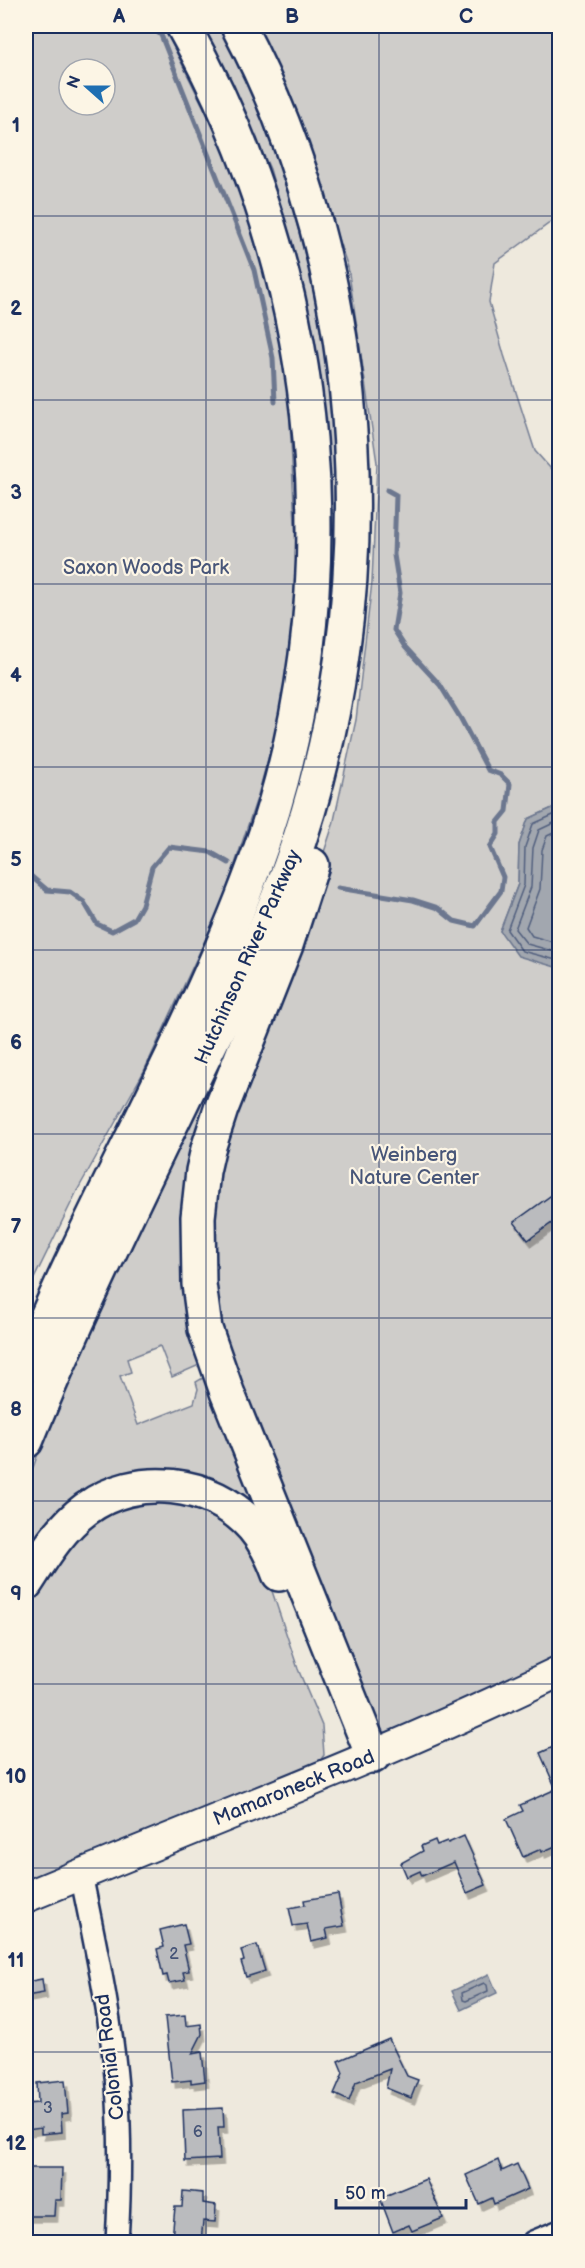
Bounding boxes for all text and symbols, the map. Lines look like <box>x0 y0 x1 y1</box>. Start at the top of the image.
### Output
text: A <box>112 5 126 29</box>
text: B <box>285 5 299 29</box>
text: C <box>459 5 473 29</box>
north arrow <box>57 57 117 117</box>
text: N <box>63 73 85 91</box>
text: 1 <box>12 114 20 138</box>
text: 2 <box>10 297 22 321</box>
text: 3 <box>10 481 22 505</box>
park label: Saxon Woods Park <box>63 556 229 580</box>
text: 4 <box>10 664 22 688</box>
street label: Hutchinson River Parkway <box>190 846 306 1068</box>
text: 5 <box>10 848 22 872</box>
text: 6 <box>10 1031 22 1055</box>
park label: Weinberg Nature Center <box>349 1143 480 1190</box>
text: 7 <box>10 1215 22 1239</box>
text: 8 <box>10 1398 22 1422</box>
text: 9 <box>10 1582 22 1606</box>
street label: Mamaroneck Road <box>210 1745 378 1831</box>
text: 10 <box>6 1765 26 1789</box>
house number: 2 <box>169 1945 179 1964</box>
text: 11 <box>8 1949 24 1973</box>
street label: Colonial Road <box>90 1993 130 2121</box>
house number: 3 <box>43 2099 53 2118</box>
house number: 6 <box>193 2123 203 2142</box>
text: 12 <box>6 2132 26 2156</box>
scale bar <box>336 2172 466 2210</box>
text: 50 m <box>345 2183 386 2204</box>

